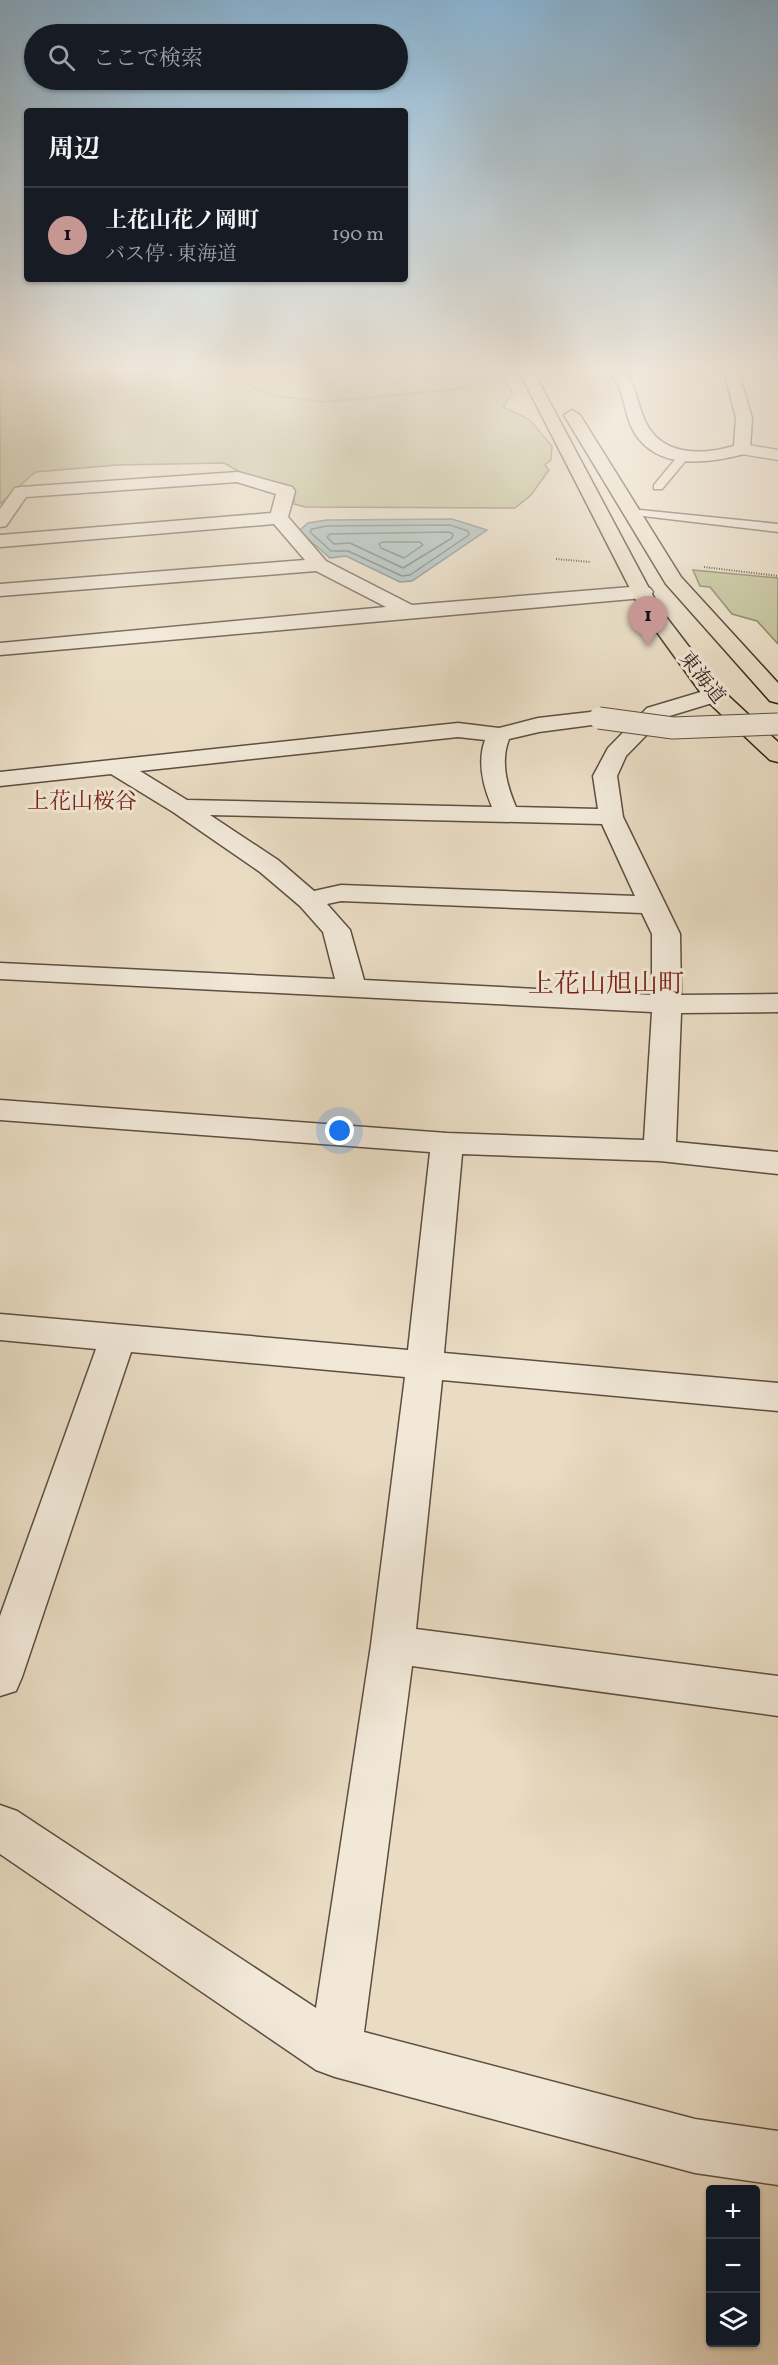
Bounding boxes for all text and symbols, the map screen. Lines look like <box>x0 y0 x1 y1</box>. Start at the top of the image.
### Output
search box <box>24 24 408 90</box>
icon: search <box>45 41 78 74</box>
text: ここで検索 <box>93 44 203 75</box>
text: 周辺 <box>48 132 100 168</box>
text: 上花山花ノ岡町 <box>105 206 259 237</box>
text: 1 <box>63 221 72 249</box>
text: 190 m <box>332 221 384 249</box>
text: バス停 · 東海道 <box>105 241 237 269</box>
pin: 1 <box>628 596 668 646</box>
street label: 東海道 <box>672 646 731 710</box>
district label: 上花山桜谷 <box>27 787 137 818</box>
district label: 上花山旭山町 <box>528 967 684 1003</box>
your location <box>325 1116 354 1145</box>
map controls <box>706 2185 760 2347</box>
button: + <box>706 2185 760 2239</box>
button: − <box>706 2239 760 2293</box>
button: layers <box>706 2293 760 2347</box>

